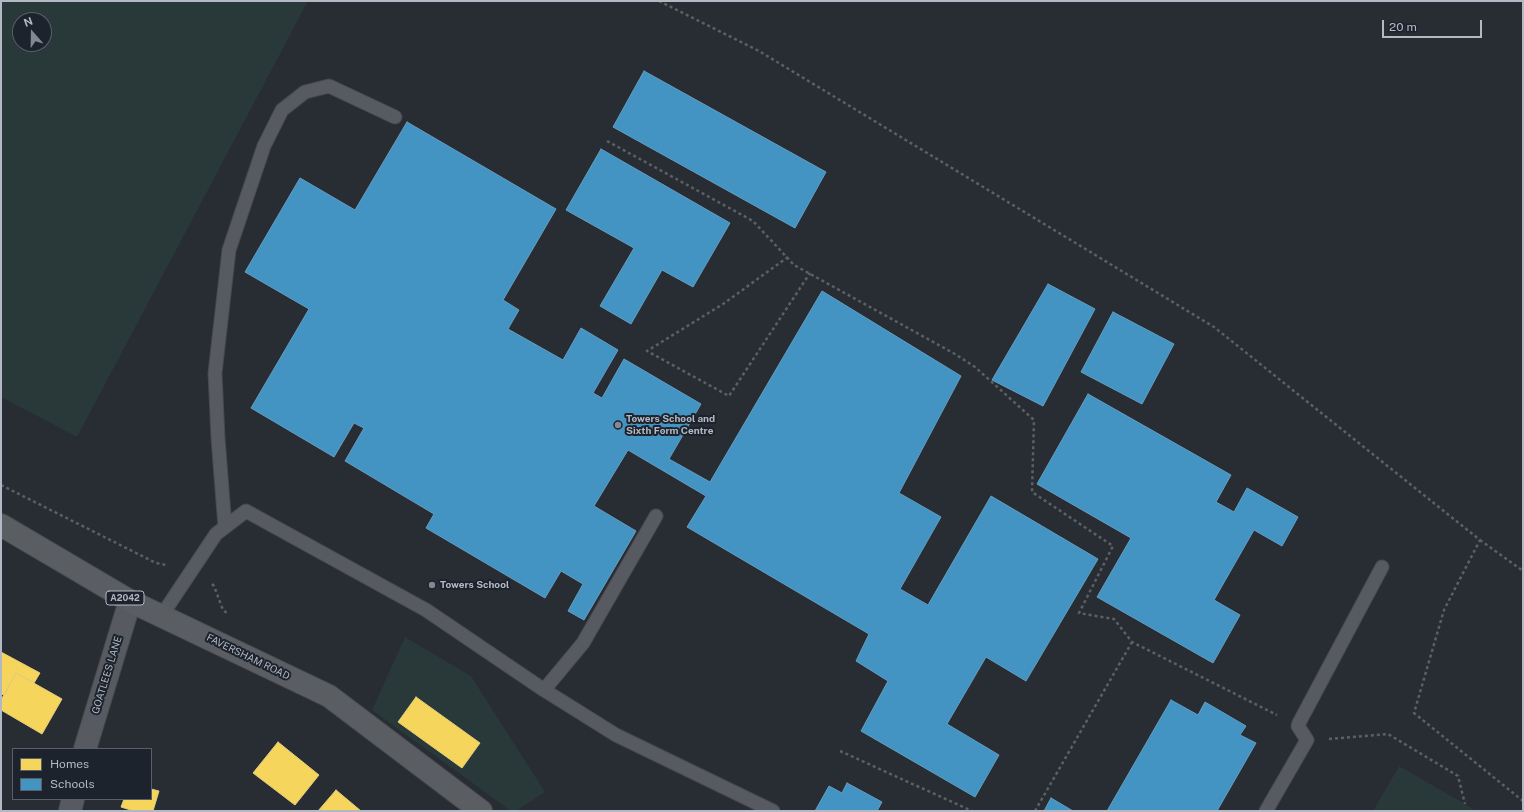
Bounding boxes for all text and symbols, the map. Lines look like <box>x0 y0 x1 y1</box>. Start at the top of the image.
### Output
north arrow <box>12 12 52 52</box>
scale bar <box>1384 12 1484 38</box>
text: N <box>22 15 34 29</box>
text: 20 m <box>1389 20 1417 34</box>
place label: Towers School and Sixth Form Centre <box>626 413 715 436</box>
marker: Towers School and Sixth Form Centre <box>613 420 623 430</box>
place label: Towers School <box>440 579 509 591</box>
marker: Towers School <box>427 580 437 590</box>
road number: A2042 <box>106 591 144 605</box>
street label: FAVERSHAM ROAD <box>204 632 292 682</box>
street label: GOATLEES LANE <box>89 635 125 715</box>
legend <box>12 748 152 800</box>
text: Homes <box>50 757 89 771</box>
text: Schools <box>50 777 95 791</box>

